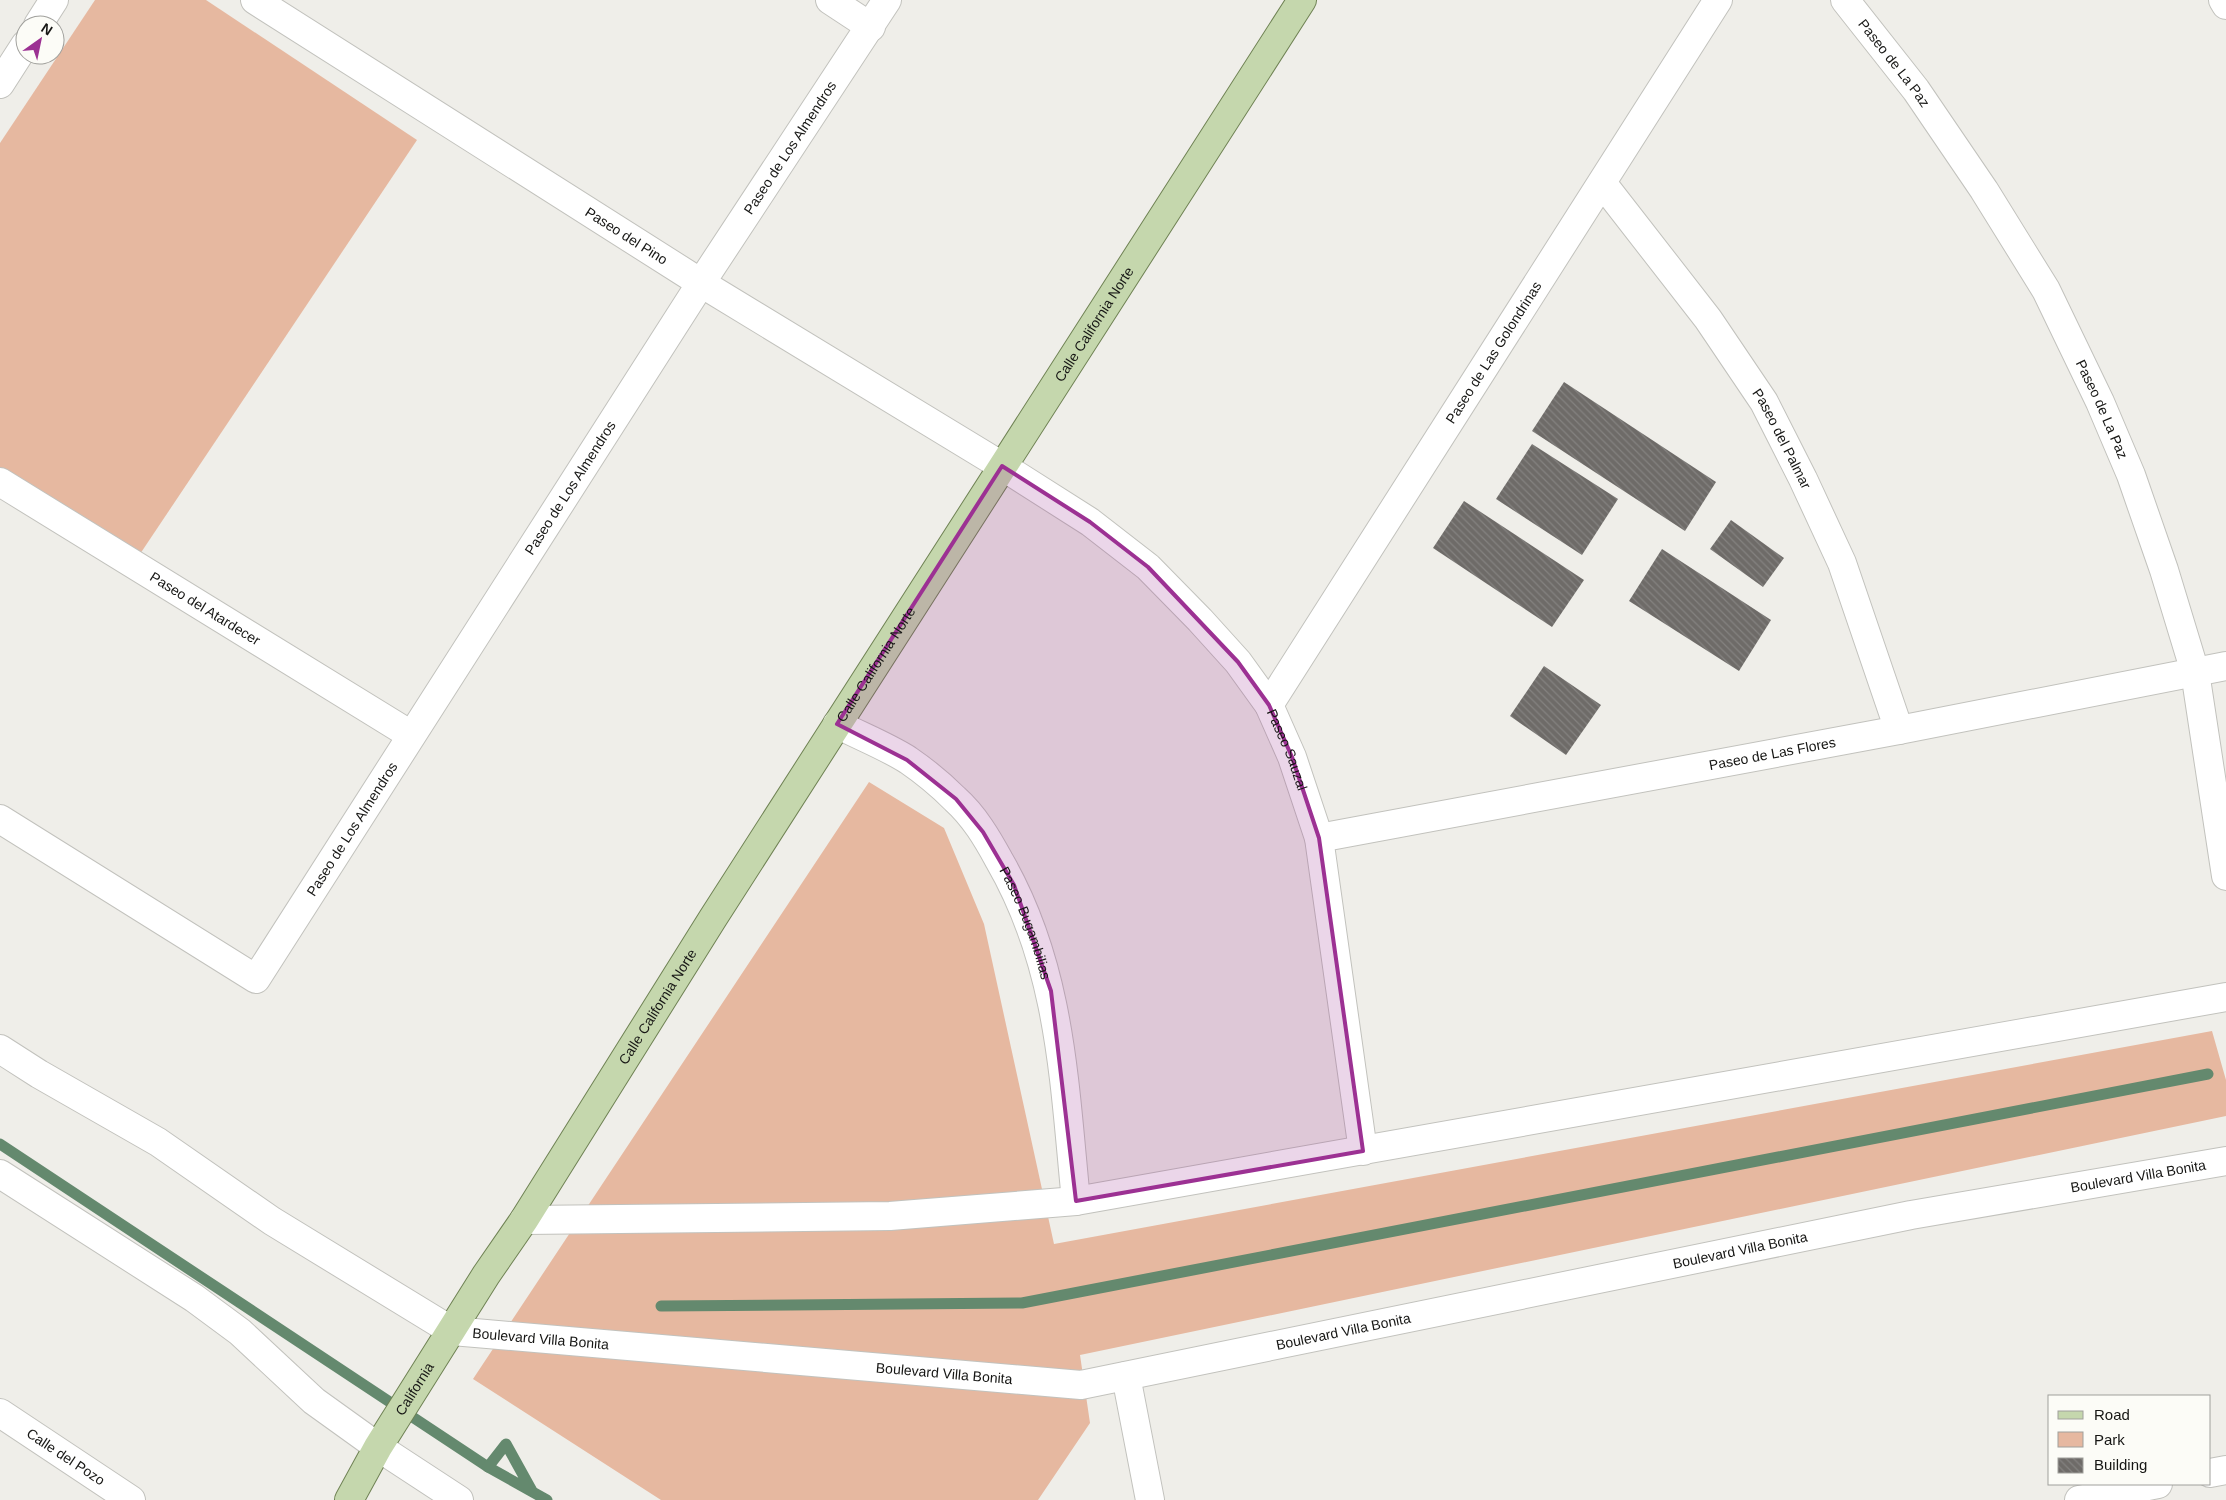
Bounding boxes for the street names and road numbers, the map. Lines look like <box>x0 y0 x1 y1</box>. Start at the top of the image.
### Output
street label: Paseo de La Paz <box>1855 16 1933 110</box>
street label: Paseo de Los Almendros <box>741 78 839 217</box>
street label: Paseo del Pino <box>582 204 671 268</box>
street label: Calle California Norte <box>1051 264 1137 385</box>
street label: Paseo de Las Golondrinas <box>1442 278 1545 426</box>
street label: Paseo de La Paz <box>2073 357 2131 461</box>
street label: Paseo del Palmar <box>1749 386 1815 492</box>
street label: Paseo de Los Almendros <box>521 418 619 558</box>
street label: Paseo del Atardecer <box>147 568 263 648</box>
street label: Calle California Norte <box>833 604 919 725</box>
street label: Paseo Sauzal <box>1264 706 1311 793</box>
street label: Paseo de Las Flores <box>1708 734 1837 773</box>
street label: Paseo de Los Almendros <box>303 759 401 899</box>
street label: Paseo Bugambilias <box>996 864 1054 981</box>
street label: Calle California Norte <box>615 946 700 1067</box>
street label: Boulevard Villa Bonita <box>2069 1157 2207 1196</box>
street label: Boulevard Villa Bonita <box>1671 1228 1809 1272</box>
street label: Boulevard Villa Bonita <box>1275 1310 1412 1353</box>
street label: Boulevard Villa Bonita <box>472 1325 610 1352</box>
street label: California <box>392 1359 437 1418</box>
street label: Boulevard Villa Bonita <box>875 1359 1013 1387</box>
street label: Calle del Pozo <box>24 1425 108 1488</box>

